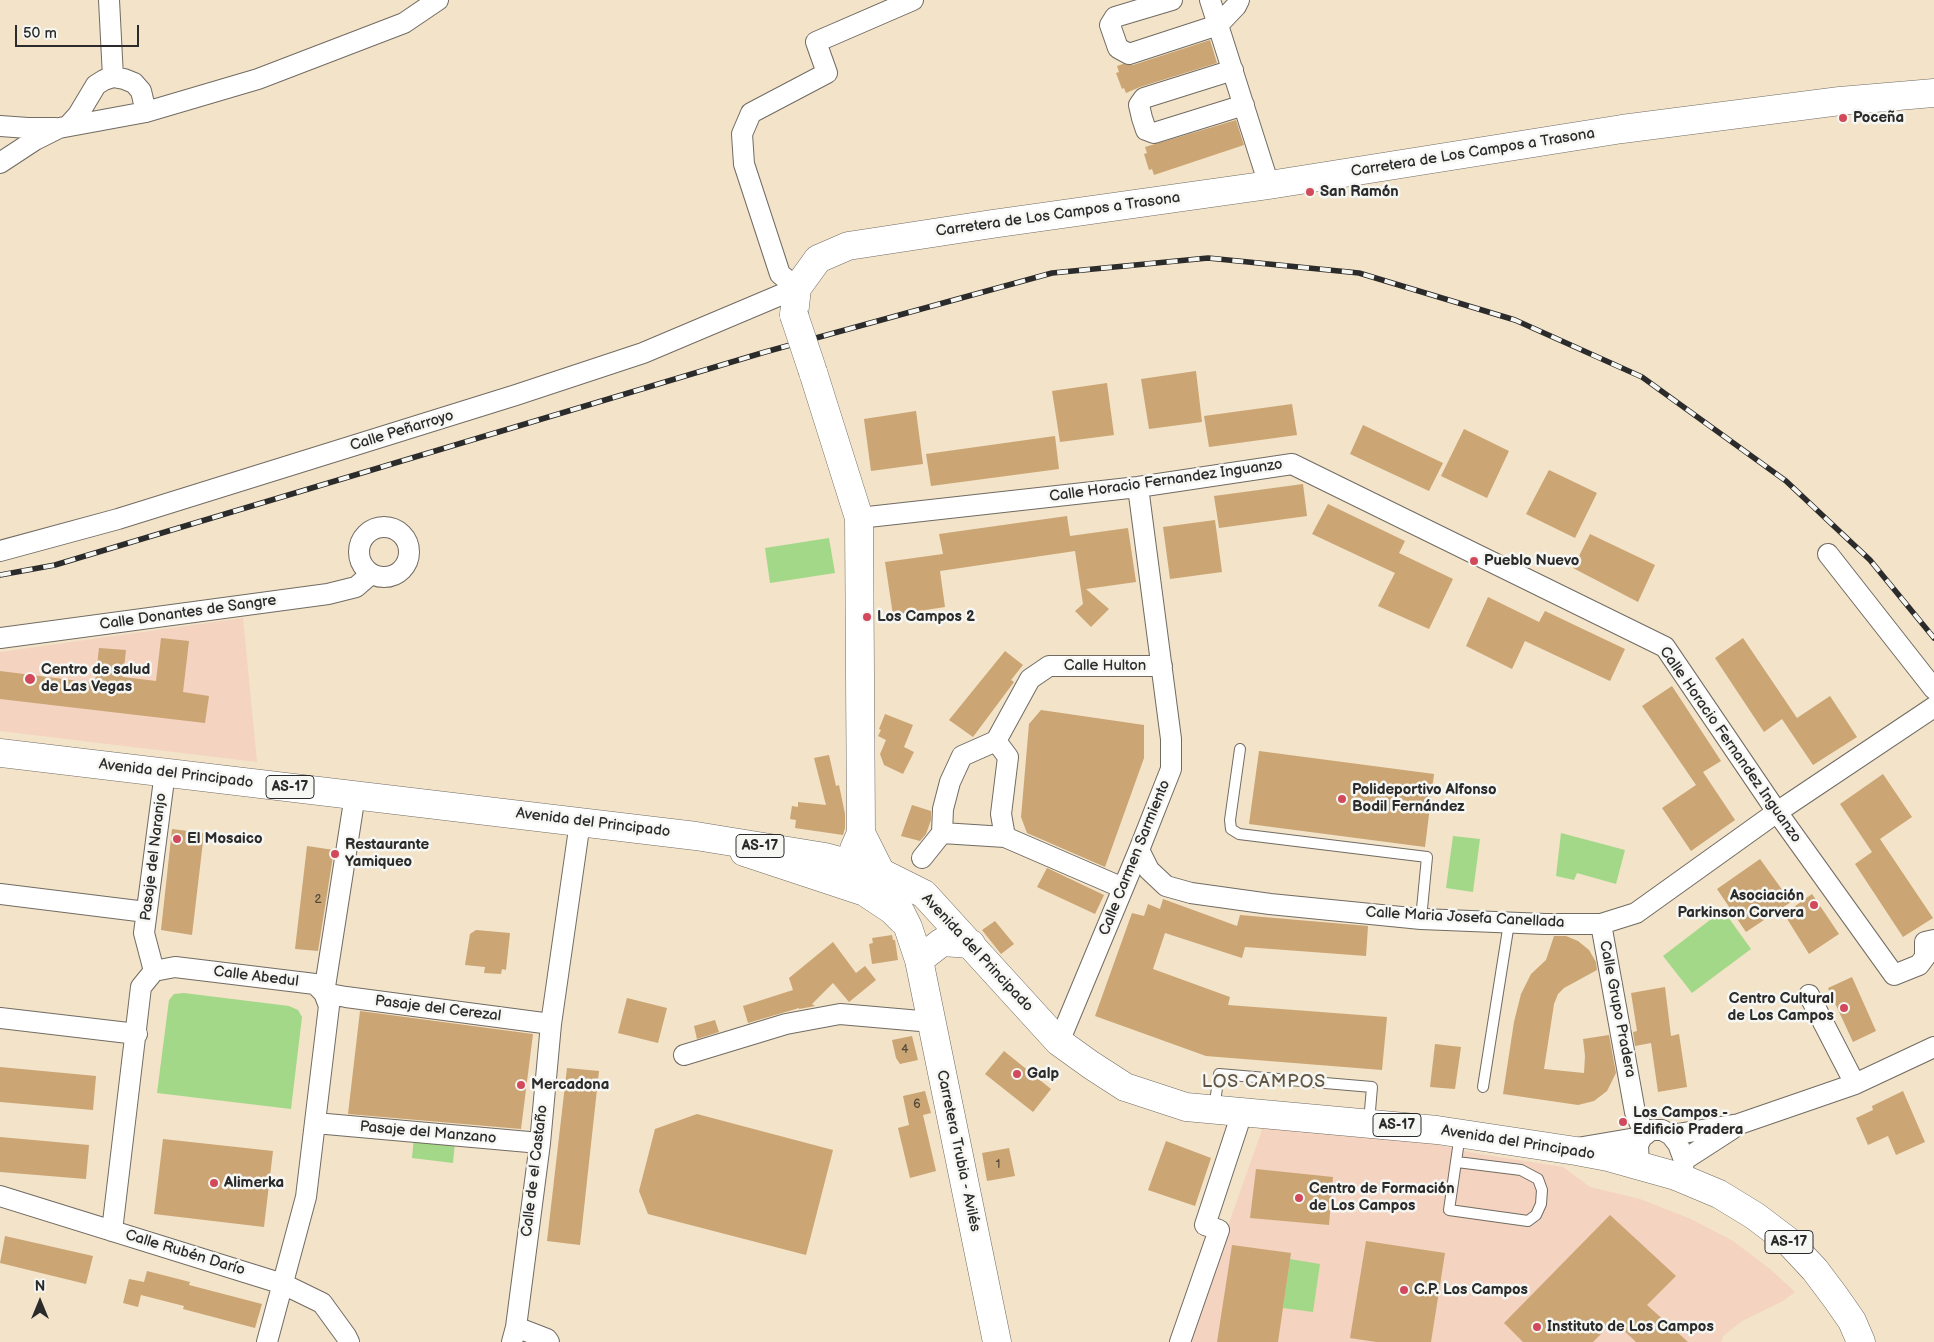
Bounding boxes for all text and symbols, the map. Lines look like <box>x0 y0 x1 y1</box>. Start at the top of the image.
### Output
scale bar <box>18 15 141 47</box>
text: 50 m <box>23 24 57 43</box>
place label: Poceña <box>1853 109 1904 127</box>
marker: Poceña <box>1837 112 1849 124</box>
street label: Carretera de Los Campos a Trasona <box>1350 125 1596 181</box>
place label: San Ramón <box>1320 183 1399 201</box>
marker: San Ramón <box>1304 186 1316 198</box>
street label: Carretera de Los Campos a Trasona <box>935 189 1181 241</box>
street label: Calle Peñarroyo <box>348 407 456 455</box>
street label: Calle Horacio Fernandez Inguanzo <box>1048 456 1284 506</box>
place label: Pueblo Nuevo <box>1484 552 1579 570</box>
marker: Pueblo Nuevo <box>1468 555 1480 567</box>
street label: Calle Donantes de Sangre <box>99 592 277 634</box>
place label: Los Campos 2 <box>877 608 975 626</box>
marker: Los Campos 2 <box>861 611 873 623</box>
street label: Calle Horacio Fernandez Inguanzo <box>1655 643 1805 847</box>
street label: Calle Hulton <box>1064 657 1146 675</box>
place label: Centro de salud de Las Vegas <box>41 661 150 696</box>
marker: Centro de salud de Las Vegas <box>23 672 37 686</box>
street label: Avenida del Principado <box>98 756 254 792</box>
road number: AS-17 <box>266 776 314 799</box>
street label: Calle Carmen Sarmiento <box>1096 778 1174 938</box>
place label: Polideportivo Alfonso Bodil Fernández <box>1352 781 1497 816</box>
street label: Pasaje del Naranjo <box>137 792 171 922</box>
marker: Polideportivo Alfonso Bodil Fernández <box>1336 793 1348 805</box>
street label: Avenida del Principado <box>515 805 671 841</box>
place label: El Mosaico <box>187 830 262 848</box>
marker: El Mosaico <box>171 833 183 845</box>
road number: AS-17 <box>736 834 784 858</box>
place label: Restaurante Yamiqueo <box>345 836 429 871</box>
marker: Restaurante Yamiqueo <box>329 848 341 860</box>
place label: Asociación Parkinson Corvera <box>1678 887 1804 922</box>
street label: Avenida del Principado <box>917 890 1037 1016</box>
house number: 2 <box>314 893 322 907</box>
marker: Asociación Parkinson Corvera <box>1808 899 1820 911</box>
street label: Calle Maria Josefa Canellada <box>1365 904 1565 932</box>
street label: Calle Grupo Pradera <box>1595 939 1639 1079</box>
street label: Calle Abedul <box>212 963 300 991</box>
place label: Centro Cultural de Los Campos <box>1728 990 1834 1025</box>
street label: Pasaje del Cerezal <box>374 992 502 1026</box>
marker: Centro Cultural de Los Campos <box>1838 1002 1850 1014</box>
house number: 4 <box>901 1043 909 1057</box>
place label: Galp <box>1027 1065 1059 1083</box>
marker: Galp <box>1011 1068 1023 1080</box>
street label: Carretera Trubia - Avilés <box>932 1069 984 1233</box>
district label: LOS CAMPOS <box>1201 1071 1327 1093</box>
place label: Mercadona <box>531 1076 609 1094</box>
marker: Mercadona <box>515 1079 527 1091</box>
house number: 6 <box>913 1098 921 1112</box>
street label: Calle de el Castaño <box>518 1104 552 1238</box>
place label: Los Campos - Edificio Pradera <box>1633 1104 1743 1139</box>
road number: AS-17 <box>1373 1114 1421 1136</box>
marker: Los Campos - Edificio Pradera <box>1617 1116 1629 1128</box>
street label: Pasaje del Manzano <box>359 1118 497 1148</box>
street label: Avenida del Principado <box>1440 1122 1596 1164</box>
house number: 1 <box>996 1158 1000 1172</box>
place label: Alimerka <box>224 1174 284 1192</box>
marker: Alimerka <box>208 1177 220 1189</box>
place label: Centro de Formación de Los Campos <box>1309 1180 1455 1215</box>
marker: Centro de Formación de Los Campos <box>1293 1192 1305 1204</box>
street label: Calle Rubén Darío <box>123 1226 247 1280</box>
road number: AS-17 <box>1765 1230 1813 1254</box>
north arrow <box>15 1277 65 1327</box>
text: N <box>35 1278 45 1295</box>
place label: C.P. Los Campos <box>1414 1281 1528 1299</box>
marker: C.P. Los Campos <box>1398 1284 1410 1296</box>
place label: Instituto de Los Campos <box>1547 1318 1714 1336</box>
marker: Instituto de Los Campos <box>1531 1321 1543 1333</box>

